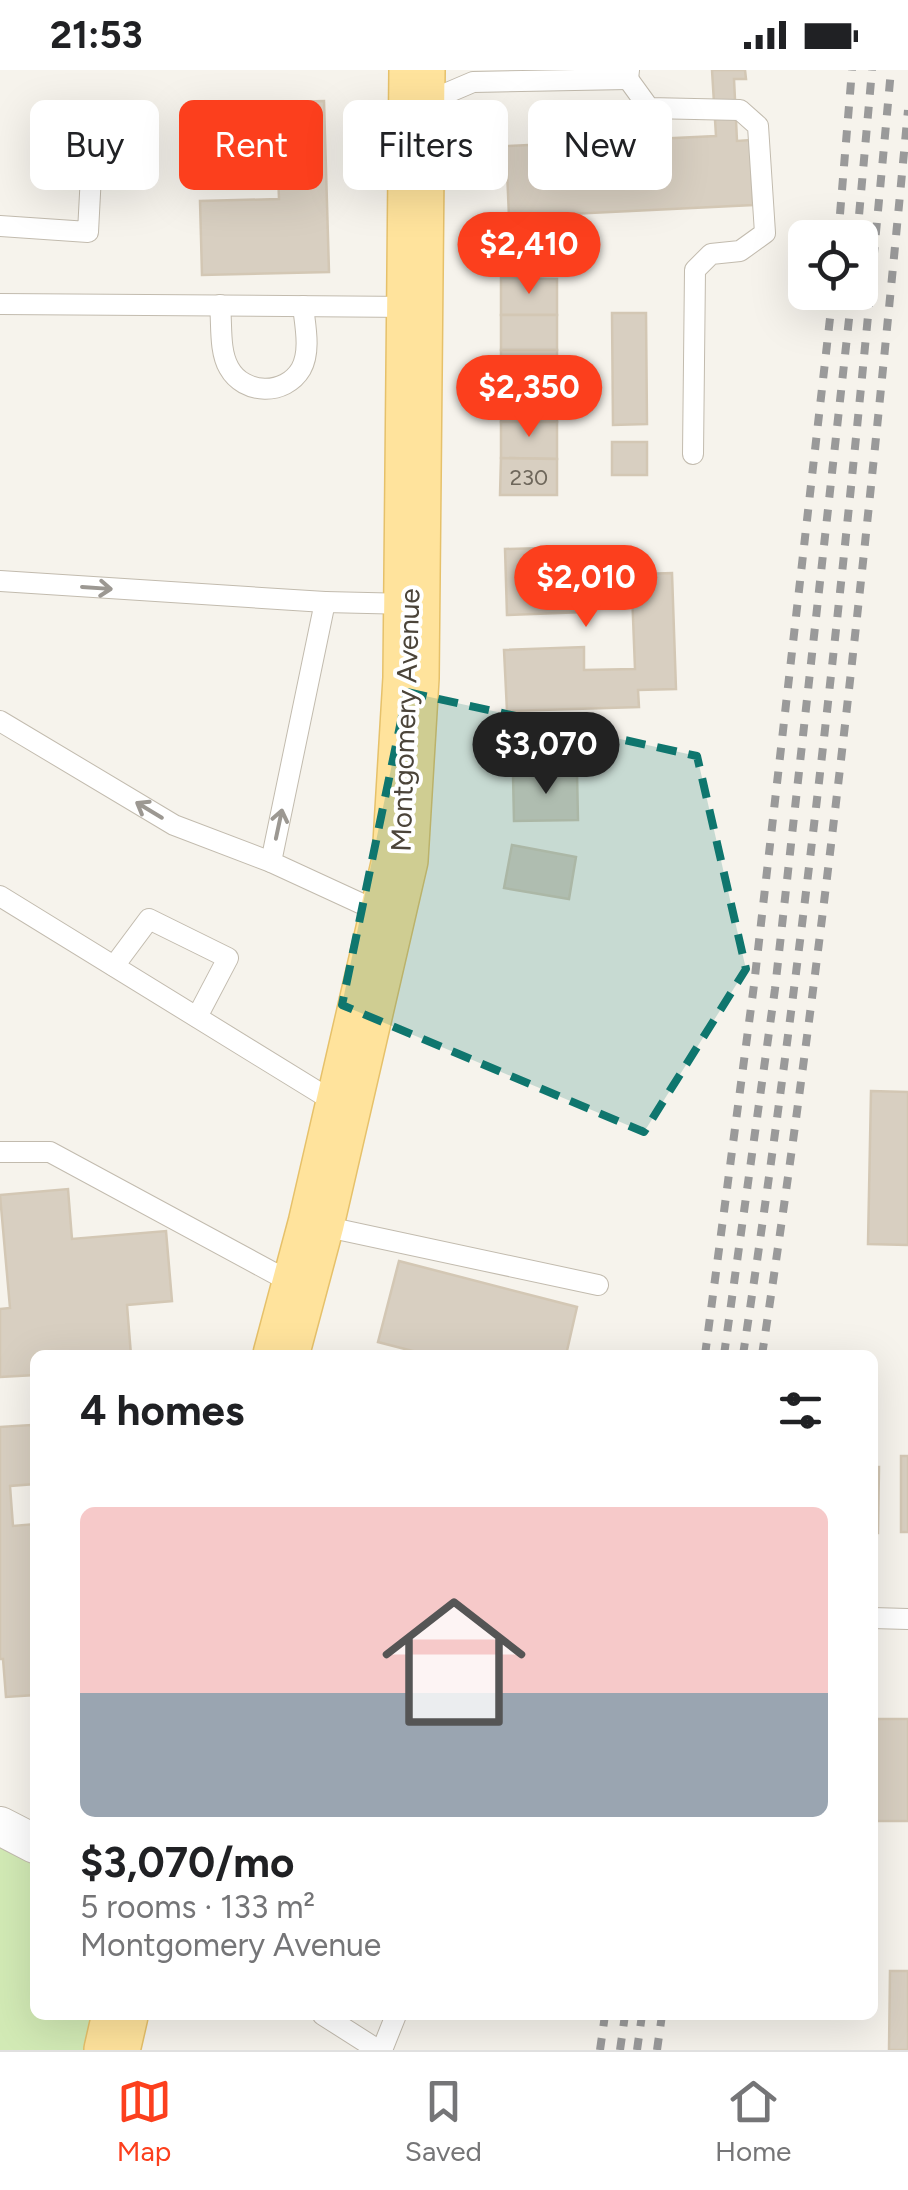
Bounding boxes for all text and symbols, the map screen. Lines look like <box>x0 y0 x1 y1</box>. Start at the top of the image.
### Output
text: 21:53 <box>50 12 143 58</box>
chip: Buy <box>30 100 159 190</box>
chip: Rent <box>179 100 323 190</box>
chip: Filters <box>343 100 508 190</box>
chip: New <box>528 100 672 190</box>
pin: $2,410 <box>448 212 610 297</box>
map controls <box>788 220 878 310</box>
button: locate <box>788 220 878 310</box>
text: $2,410 <box>480 225 578 263</box>
pin: $2,350 <box>448 355 610 440</box>
text: $2,350 <box>478 368 580 406</box>
house number: 230 <box>510 464 548 491</box>
pin: $2,010 <box>505 545 667 630</box>
text: $2,010 <box>536 558 636 596</box>
one-way arrow <box>81 578 113 597</box>
street label: Montgomery Avenue <box>383 588 427 852</box>
pin: $3,070 <box>465 712 627 797</box>
text: $3,070 <box>494 725 598 763</box>
one-way arrow <box>135 800 164 820</box>
one-way arrow <box>270 809 289 841</box>
icon: filters <box>773 1383 828 1438</box>
text: 4 homes <box>80 1385 244 1436</box>
icon: home <box>364 1572 544 1752</box>
text: $3,070/mo <box>80 1837 294 1888</box>
text: 5 rooms · 133 m² <box>80 1888 315 1926</box>
text: Montgomery Avenue <box>80 1926 381 1964</box>
tab: Map <box>117 2074 172 2168</box>
tab: Saved <box>405 2074 482 2168</box>
tab: Home <box>715 2074 791 2168</box>

